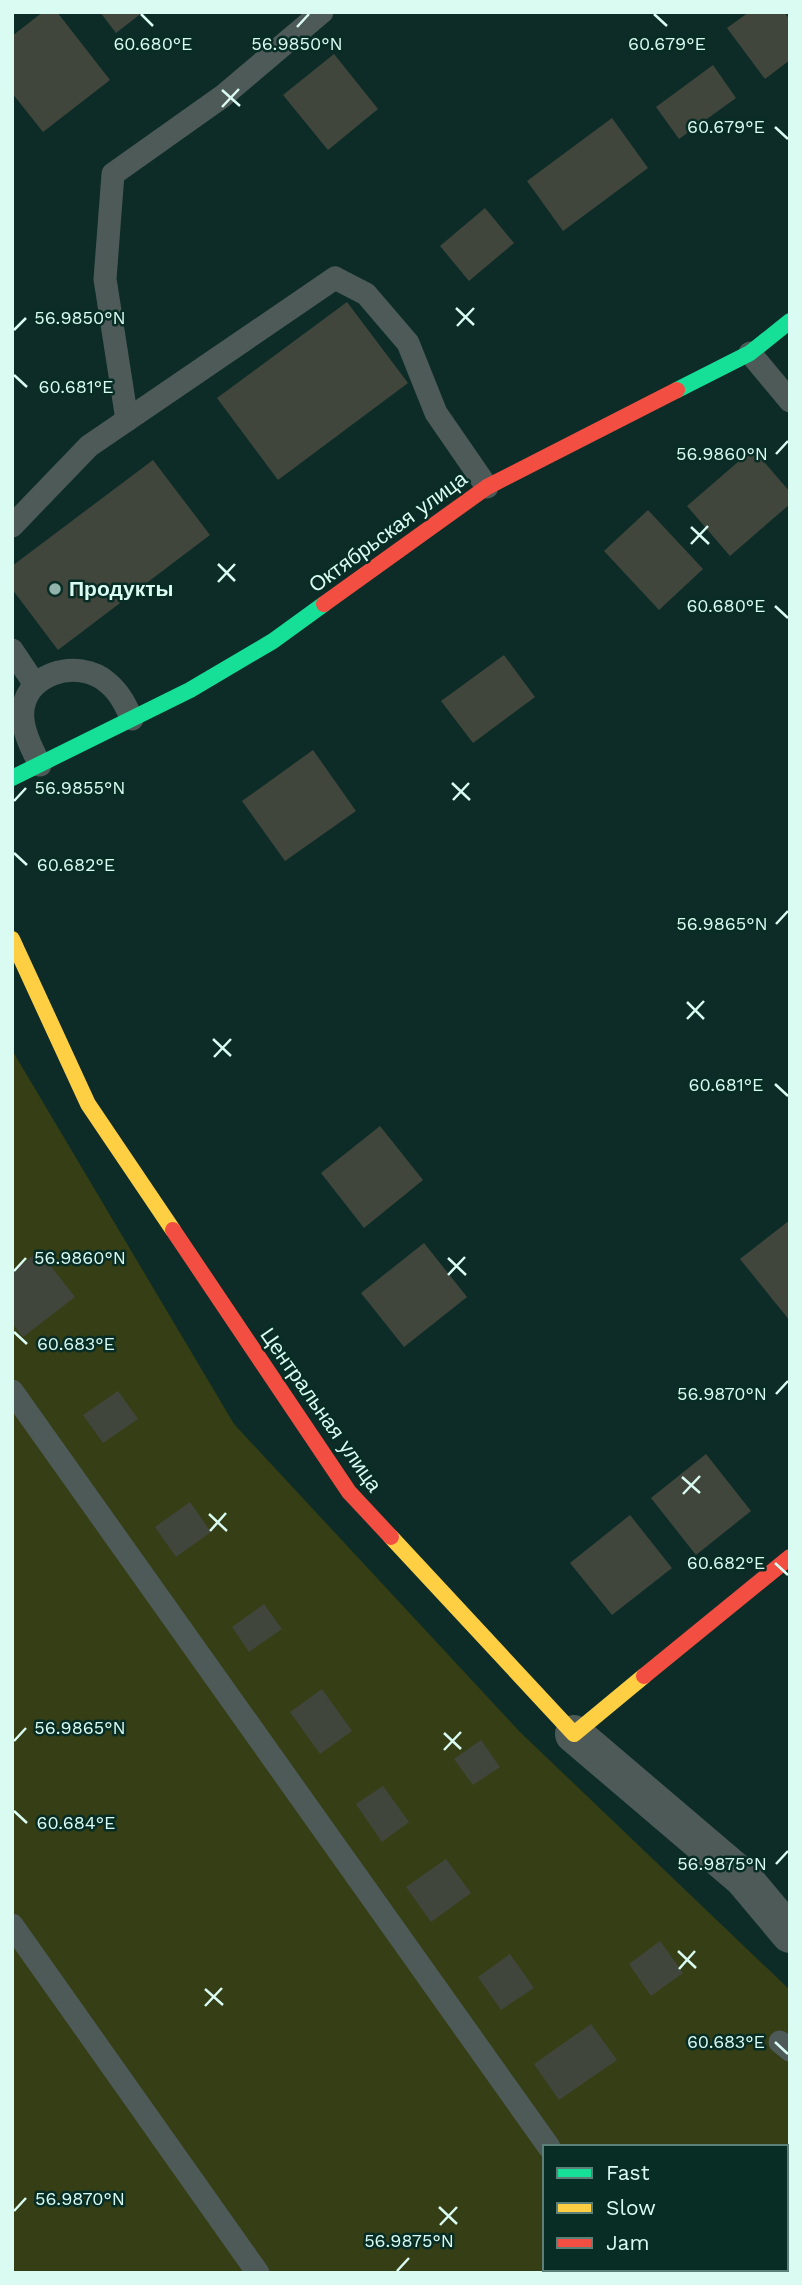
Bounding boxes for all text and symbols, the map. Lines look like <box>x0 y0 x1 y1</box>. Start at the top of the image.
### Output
text: 60.680°E <box>113 33 193 54</box>
text: 56.9850°N <box>251 33 343 54</box>
text: 60.679°E <box>628 33 706 54</box>
text: 60.679°E <box>687 116 765 137</box>
text: 56.9850°N <box>34 307 126 328</box>
text: 60.681°E <box>38 376 114 397</box>
text: 56.9860°N <box>676 443 768 464</box>
street label: Октябрьская улица <box>304 466 472 597</box>
place label: Продукты <box>69 576 173 601</box>
marker: Продукты <box>47 581 63 597</box>
text: 60.680°E <box>686 595 766 616</box>
text: 56.9855°N <box>35 777 125 798</box>
text: 60.682°E <box>37 854 115 875</box>
text: 56.9865°N <box>676 913 768 934</box>
text: 60.681°E <box>688 1074 764 1095</box>
text: 56.9860°N <box>34 1247 126 1268</box>
street label: Центральная улица <box>255 1323 388 1497</box>
text: 60.683°E <box>37 1333 115 1354</box>
text: 56.9870°N <box>677 1383 767 1404</box>
text: 60.682°E <box>687 1552 765 1573</box>
text: 56.9865°N <box>34 1717 126 1738</box>
text: 60.684°E <box>36 1812 116 1833</box>
text: 56.9875°N <box>677 1853 767 1874</box>
text: 60.683°E <box>687 2031 765 2052</box>
legend <box>543 2145 788 2271</box>
text: Fast <box>606 2160 650 2185</box>
text: 56.9870°N <box>35 2188 125 2209</box>
text: Slow <box>606 2195 656 2220</box>
text: 56.9875°N <box>364 2230 454 2251</box>
text: Jam <box>606 2230 649 2255</box>

